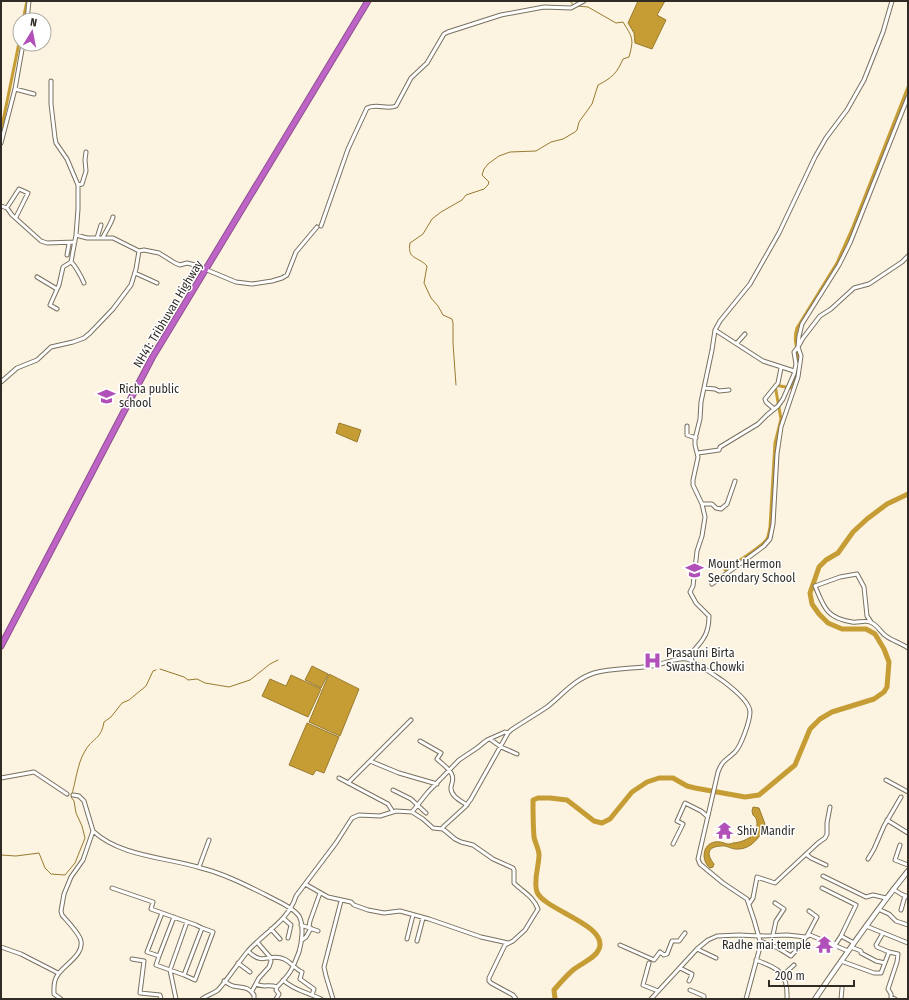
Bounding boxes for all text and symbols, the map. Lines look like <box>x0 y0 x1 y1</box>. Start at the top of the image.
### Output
north arrow <box>12 12 52 52</box>
text: N <box>29 16 38 30</box>
street label: NH41: Tribhuvan Highway <box>130 257 206 370</box>
place label: Richa public school <box>119 382 179 410</box>
school or university icon: Richa public school <box>96 386 116 406</box>
place label: Mount Hermon Secondary School <box>708 557 795 585</box>
school or university icon: Mount Hermon Secondary School <box>685 561 705 581</box>
place label: Prasauni Birta Swastha Chowki <box>666 646 745 674</box>
hospital icon: Prasauni Birta Swastha Chowki <box>643 650 663 670</box>
temple icon: Shiv Mandir <box>714 821 734 841</box>
place label: Shiv Mandir <box>737 824 796 838</box>
temple icon: Radhe mai temple <box>814 935 834 955</box>
place label: Radhe mai temple <box>722 938 811 952</box>
scale bar <box>769 962 854 988</box>
text: 200 m <box>775 969 805 983</box>

